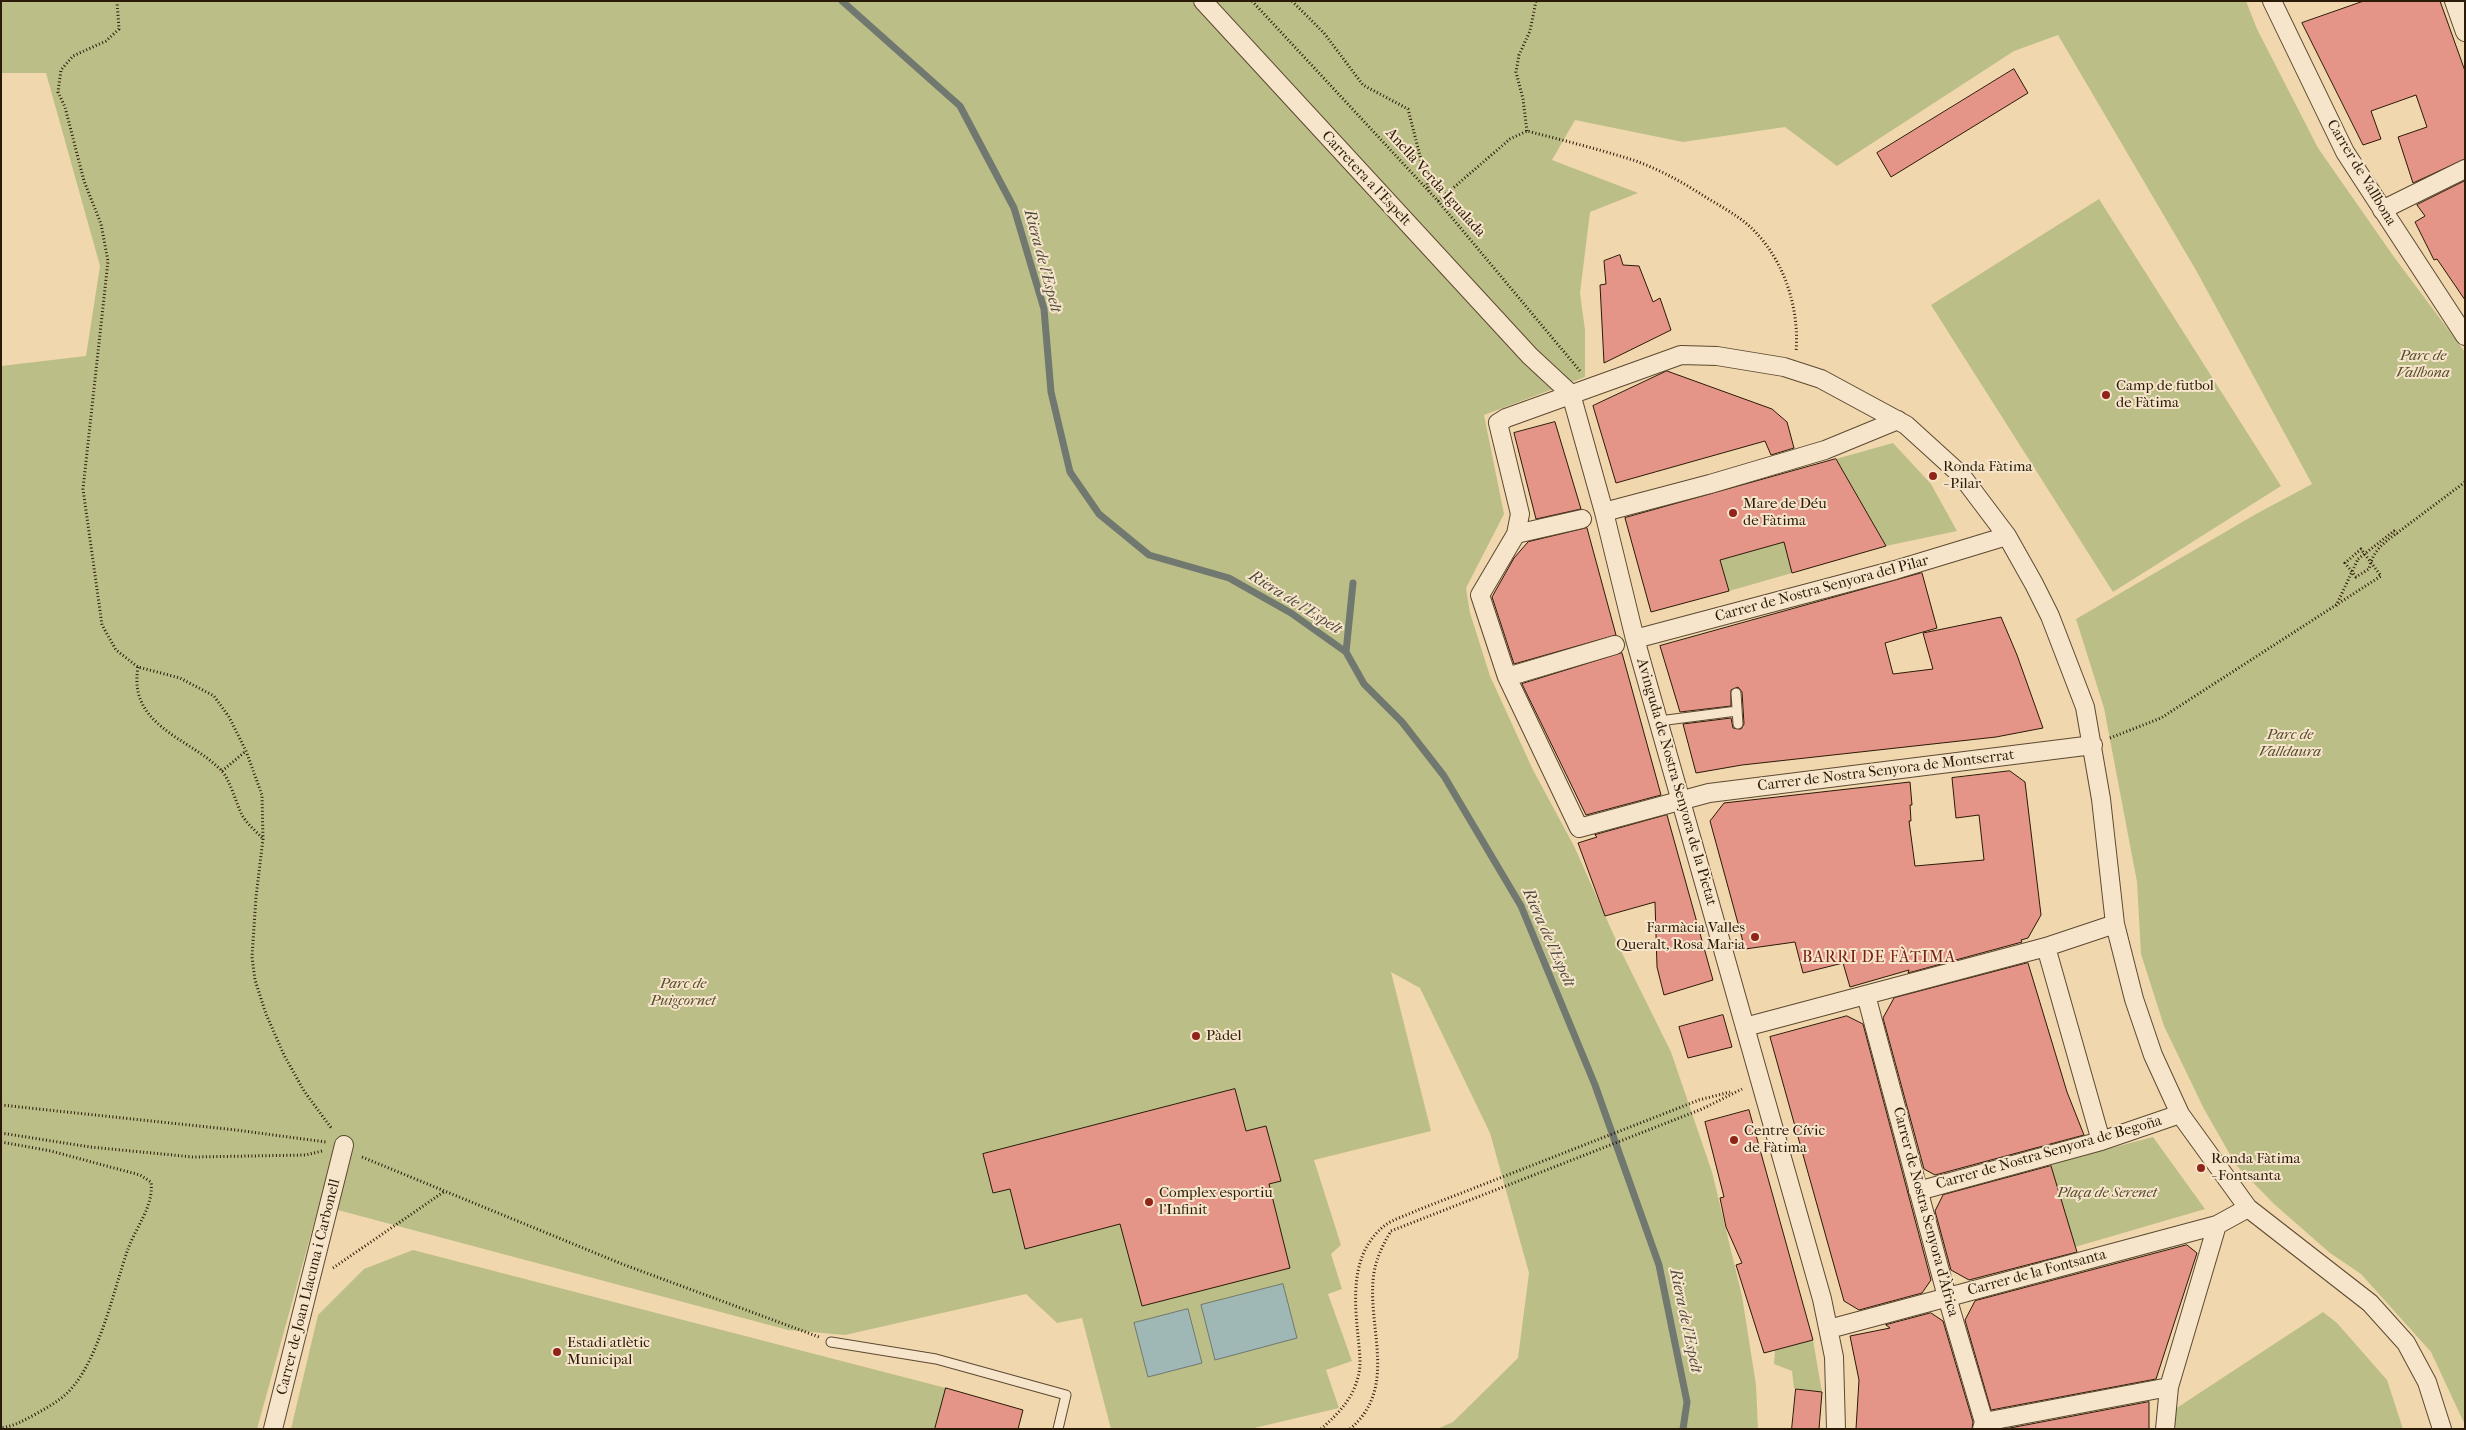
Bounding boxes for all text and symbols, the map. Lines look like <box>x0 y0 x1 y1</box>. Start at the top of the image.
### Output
street label: Carrer de Vallbona <box>2322 117 2400 229</box>
street label: Anella Verda Igualada <box>1381 125 1489 241</box>
street label: Carretera a l'Espelt <box>1317 128 1415 230</box>
water label: Riera de l'Espelt <box>1019 207 1065 315</box>
park label: Parc de Vallbona <box>2396 347 2450 382</box>
place label: Camp de futbol de Fàtima <box>2116 377 2214 412</box>
marker: Camp de futbol de Fàtima <box>2100 389 2112 401</box>
place label: Ronda Fàtima - Pilar <box>1943 458 2032 493</box>
marker: Ronda Fàtima - Pilar <box>1927 470 1939 482</box>
place label: Mare de Déu de Fàtima <box>1743 495 1827 530</box>
marker: Mare de Déu de Fàtima <box>1727 507 1739 519</box>
street label: Carrer de Nostra Senyora del Pilar <box>1713 552 1931 626</box>
water label: Riera de l'Espelt <box>1245 567 1345 639</box>
street label: Avinguda de Nostra Senyora de la Pietat <box>1632 656 1720 908</box>
park label: Parc de Valldaura <box>2259 726 2321 761</box>
street label: Carrer de Nostra Senyora de Montserrat <box>1757 746 2015 796</box>
water label: Riera de l'Espelt <box>1518 886 1578 990</box>
place label: Farmàcia Valles Queralt, Rosa Maria <box>1616 919 1745 954</box>
marker: Farmàcia Valles Queralt, Rosa Maria <box>1749 931 1761 943</box>
district label: BARRI DE FÀTIMA <box>1800 948 1958 968</box>
park label: Parc de Puigcornet <box>650 975 716 1010</box>
place label: Pàdel <box>1206 1027 1242 1045</box>
marker: Pàdel <box>1190 1030 1202 1042</box>
street label: Carrer de Nostra Senyora d'Àfrica <box>1888 1105 1962 1319</box>
street label: Carrer de Nostra Senyora de Begoña <box>1934 1112 2164 1194</box>
place label: Centre Cívic de Fàtima <box>1744 1122 1825 1157</box>
marker: Centre Cívic de Fàtima <box>1728 1134 1740 1146</box>
place label: Ronda Fàtima - Fontsanta <box>2211 1150 2300 1185</box>
marker: Ronda Fàtima - Fontsanta <box>2195 1162 2207 1174</box>
street label: Carrer de Joan Llacuna i Carbonell <box>273 1177 345 1397</box>
place label: Complex esportiu l'Infinit <box>1159 1184 1273 1219</box>
park label: Plaça de Serenet <box>2057 1184 2157 1202</box>
marker: Complex esportiu l'Infinit <box>1143 1196 1155 1208</box>
street label: Carrer de la Fontsanta <box>1966 1246 2108 1300</box>
water label: Riera de l'Espelt <box>1665 1267 1705 1375</box>
place label: Estadi atlètic Municipal <box>567 1334 650 1369</box>
marker: Estadi atlètic Municipal <box>551 1346 563 1358</box>

